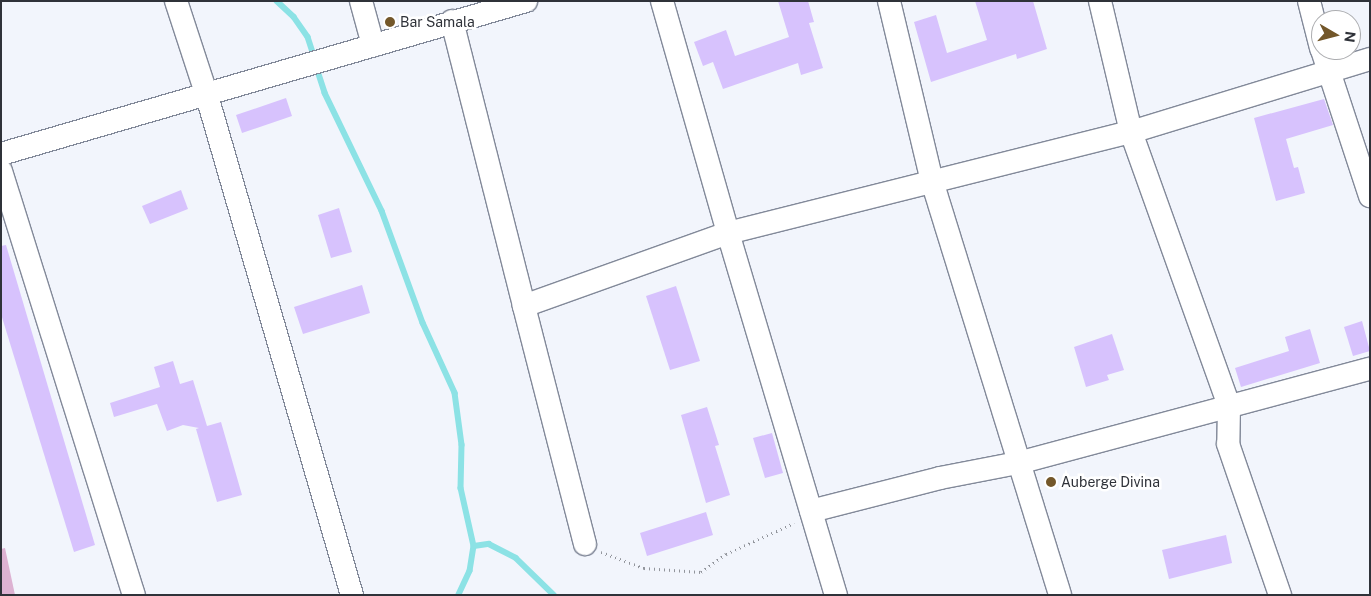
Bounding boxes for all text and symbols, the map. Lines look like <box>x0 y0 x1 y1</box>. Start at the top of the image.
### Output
north arrow <box>1311 10 1361 60</box>
place label: Bar Samala <box>400 14 475 30</box>
marker: Bar Samala <box>384 16 396 28</box>
text: N <box>1341 30 1359 43</box>
place label: Auberge Divina <box>1061 474 1160 490</box>
marker: Auberge Divina <box>1045 476 1057 488</box>

